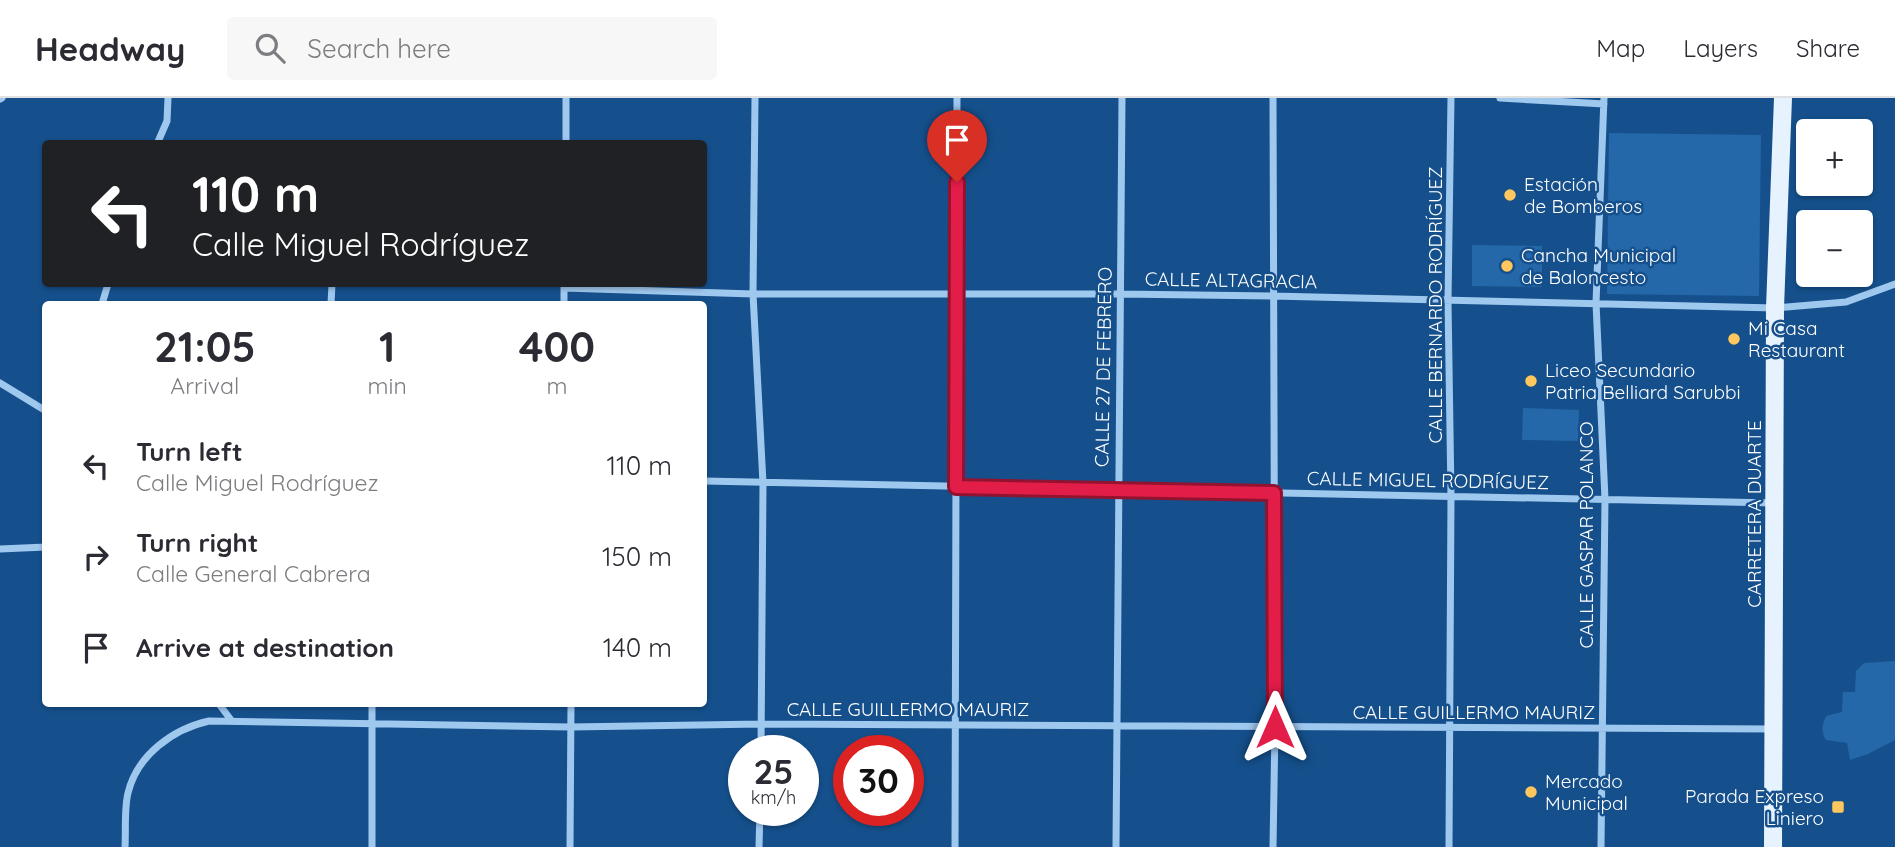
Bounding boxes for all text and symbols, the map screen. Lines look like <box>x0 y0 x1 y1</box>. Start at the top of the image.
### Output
search box <box>227 17 717 80</box>
text: Headway <box>35 28 185 69</box>
icon: search <box>251 29 289 67</box>
text: Search here <box>307 32 451 65</box>
text: Map <box>1596 33 1645 63</box>
text: Layers <box>1683 33 1758 63</box>
text: Share <box>1796 33 1860 63</box>
pin <box>927 110 987 182</box>
map controls <box>1796 119 1873 287</box>
button: + <box>1796 119 1873 196</box>
icon: arrive <box>938 121 976 159</box>
text: 110 m <box>192 163 319 224</box>
street label: CALLE BERNARDO RODRÍGUEZ <box>1423 166 1447 444</box>
icon: left <box>77 168 168 259</box>
place label: Estación de Bomberos <box>1524 172 1642 218</box>
marker: Estación de Bomberos <box>1502 187 1518 203</box>
button: − <box>1796 210 1873 287</box>
text: Calle Miguel Rodríguez <box>192 224 529 264</box>
place label: Cancha Municipal de Baloncesto <box>1521 243 1676 289</box>
marker: Cancha Municipal de Baloncesto <box>1499 258 1515 274</box>
street label: CALLE ALTAGRACIA <box>1145 266 1317 294</box>
street label: CALLE 27 DE FEBRERO <box>1089 267 1117 467</box>
place label: Mi Casa Restaurant <box>1748 316 1845 362</box>
text: 21:05 <box>154 320 256 373</box>
text: 1 <box>379 320 395 373</box>
text: 400 <box>519 320 595 373</box>
marker: Mi Casa Restaurant <box>1726 331 1742 347</box>
place label: Liceo Secundario Patria Belliard Sarubbi <box>1545 358 1741 404</box>
text: Arrival <box>170 371 239 400</box>
text: min <box>368 371 407 400</box>
text: m <box>546 371 567 400</box>
marker: Liceo Secundario Patria Belliard Sarubbi <box>1523 373 1539 389</box>
street label: CARRETERA DUARTE <box>1742 420 1766 608</box>
street label: CALLE GASPAR POLANCO <box>1574 422 1598 648</box>
text: Turn left <box>136 435 243 468</box>
icon: left <box>77 447 115 485</box>
text: 110 m <box>606 449 672 482</box>
street label: CALLE MIGUEL RODRÍGUEZ <box>1307 466 1549 494</box>
text: Calle Miguel Rodríguez <box>136 468 379 497</box>
text: Turn right <box>136 526 258 559</box>
icon: right <box>77 538 115 576</box>
text: 150 m <box>602 540 672 573</box>
text: Calle General Cabrera <box>136 559 371 588</box>
icon: arrive <box>77 629 115 667</box>
text: Arrive at destination <box>136 631 394 664</box>
text: 140 m <box>603 631 672 664</box>
position arrow <box>1238 690 1312 764</box>
street label: CALLE GUILLERMO MAURIZ <box>787 697 1029 721</box>
street label: CALLE GUILLERMO MAURIZ <box>1353 700 1595 724</box>
speed limit sign: 30 <box>833 735 924 826</box>
text: 25 <box>753 749 794 793</box>
place label: Mercado Municipal <box>1545 769 1628 815</box>
marker: Mercado Municipal <box>1523 784 1539 800</box>
place label: Parada Expreso Liniero <box>1685 784 1824 830</box>
text: km/h <box>751 786 796 809</box>
marker: Parada Expreso Liniero <box>1830 799 1846 815</box>

